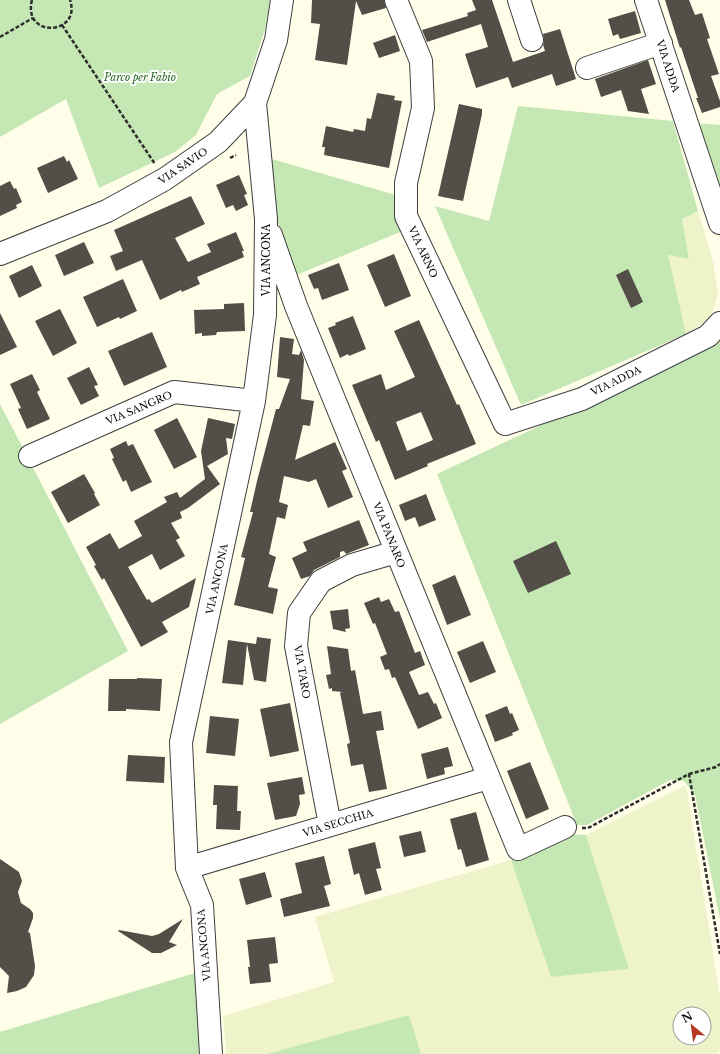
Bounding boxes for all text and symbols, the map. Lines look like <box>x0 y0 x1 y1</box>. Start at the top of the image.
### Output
street label: VIA ADDA <box>653 37 683 94</box>
park label: Parco per Fabio <box>103 71 176 84</box>
street label: VIA SAVIO <box>155 145 210 188</box>
street label: VIA ARNO <box>405 223 441 280</box>
street label: VIA ANCONA <box>260 224 273 297</box>
street label: VIA ADDA <box>588 363 644 399</box>
street label: VIA SANGRO <box>103 388 174 428</box>
street label: VIA PANARO <box>369 499 408 570</box>
street label: VIA ANCONA <box>203 542 231 617</box>
street label: VIA TARO <box>291 643 313 700</box>
street label: VIA SECCHIA <box>300 806 375 840</box>
street label: VIA ANCONA <box>194 908 214 983</box>
north arrow <box>672 1006 712 1046</box>
text: N <box>679 1008 696 1026</box>

